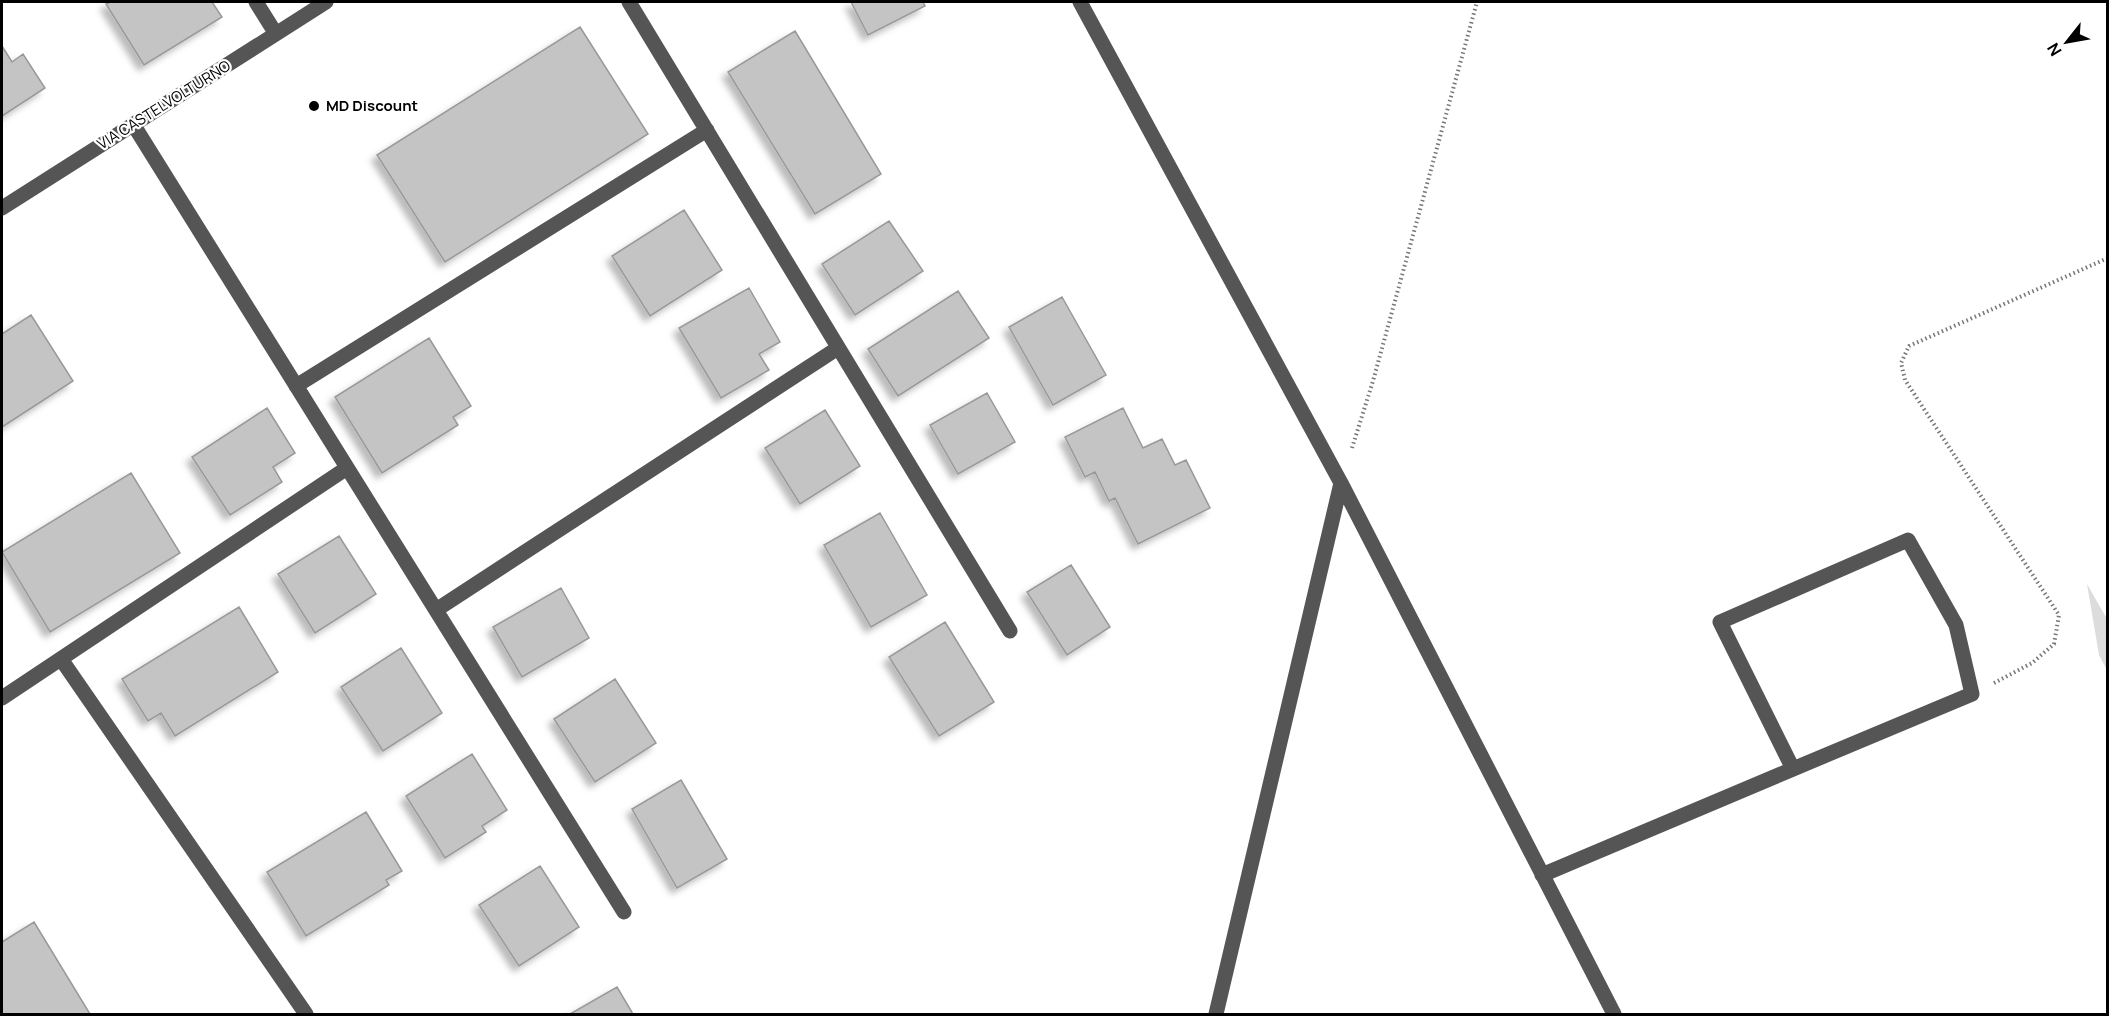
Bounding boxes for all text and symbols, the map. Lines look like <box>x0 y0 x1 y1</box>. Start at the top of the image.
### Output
north arrow <box>2037 12 2097 72</box>
text: N <box>2042 39 2067 60</box>
street label: VIA CASTELVOLTURNO <box>93 55 235 154</box>
place label: MD Discount <box>326 95 418 116</box>
marker: MD Discount <box>307 99 321 113</box>

